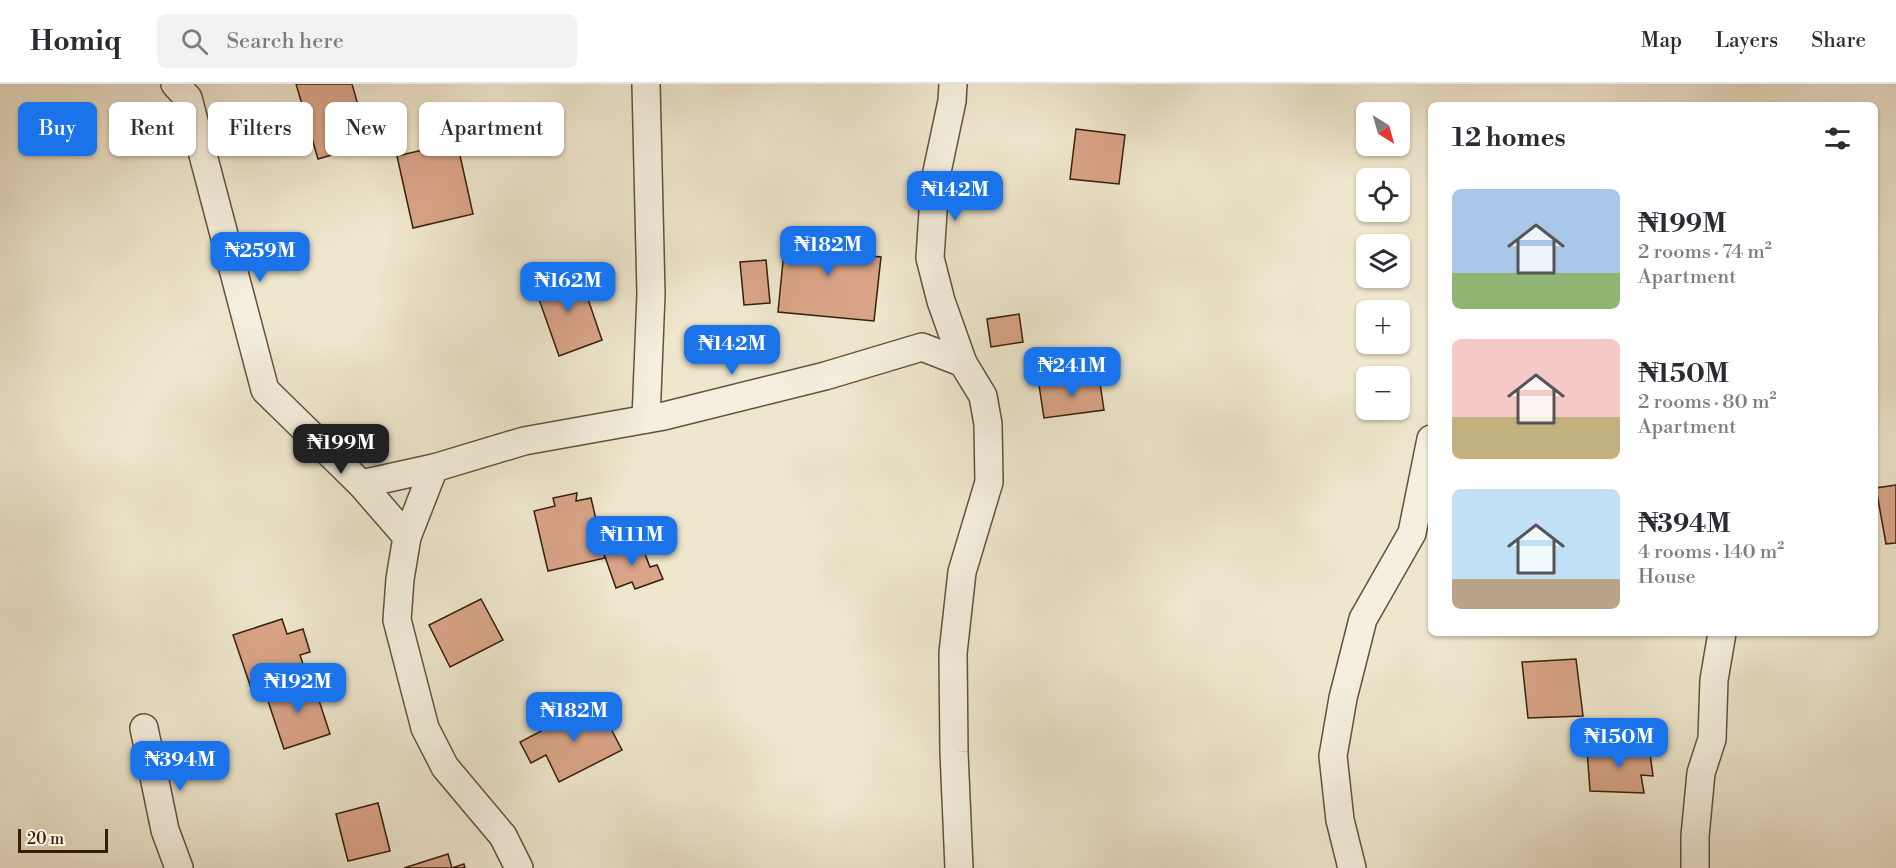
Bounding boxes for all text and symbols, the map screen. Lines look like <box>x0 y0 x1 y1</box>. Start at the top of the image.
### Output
search box <box>157 14 577 68</box>
text: Homiq <box>30 24 121 59</box>
icon: search <box>178 25 211 58</box>
text: Search here <box>226 28 344 55</box>
text: Map <box>1641 28 1682 54</box>
text: Layers <box>1715 28 1778 54</box>
text: Share <box>1811 28 1866 54</box>
chip: Buy <box>18 102 97 156</box>
chip: Rent <box>109 102 196 156</box>
chip: Filters <box>208 102 313 156</box>
chip: New <box>325 102 407 156</box>
chip: Apartment <box>419 102 564 156</box>
north arrow <box>1356 102 1410 156</box>
map controls <box>1356 102 1410 420</box>
text: 12 homes <box>1452 122 1566 154</box>
icon: filters <box>1821 122 1854 155</box>
button: locate <box>1356 168 1410 222</box>
pin: ₦142M <box>913 171 997 222</box>
text: ₦142M <box>921 178 989 203</box>
text: ₦199M <box>1638 208 1726 240</box>
icon: home <box>1500 213 1572 285</box>
pin: ₦182M <box>786 226 870 277</box>
pin: ₦259M <box>218 232 302 283</box>
text: ₦182M <box>794 233 862 258</box>
button: layers <box>1356 234 1410 288</box>
text: ₦259M <box>225 239 295 264</box>
text: 2 rooms · 74 m² <box>1638 240 1772 265</box>
pin: ₦162M <box>526 262 610 313</box>
text: Apartment <box>1638 265 1736 290</box>
text: ₦162M <box>534 269 602 294</box>
button: + <box>1356 300 1410 354</box>
pin: ₦142M <box>690 325 774 376</box>
text: ₦142M <box>698 332 766 357</box>
pin: ₦241M <box>1030 347 1114 398</box>
text: ₦241M <box>1038 354 1106 379</box>
text: ₦150M <box>1638 358 1729 390</box>
icon: home <box>1500 363 1572 435</box>
button: − <box>1356 366 1410 420</box>
text: 2 rooms · 80 m² <box>1638 390 1776 415</box>
text: Apartment <box>1638 415 1736 440</box>
pin: ₦199M <box>299 424 383 475</box>
text: ₦199M <box>307 431 375 456</box>
text: ₦394M <box>1638 508 1731 540</box>
icon: home <box>1500 513 1572 585</box>
pin: ₦111M <box>590 516 674 567</box>
text: ₦111M <box>600 523 664 548</box>
text: 4 rooms · 140 m² <box>1638 540 1784 565</box>
text: House <box>1638 565 1696 590</box>
pin: ₦192M <box>256 663 340 714</box>
text: ₦192M <box>264 670 332 695</box>
pin: ₦182M <box>532 692 616 743</box>
text: ₦182M <box>540 699 608 724</box>
pin: ₦150M <box>1577 718 1661 769</box>
text: ₦150M <box>1584 725 1654 750</box>
pin: ₦394M <box>138 741 222 792</box>
text: ₦394M <box>144 748 216 773</box>
scale bar <box>18 826 108 854</box>
text: 20 m <box>27 829 64 849</box>

